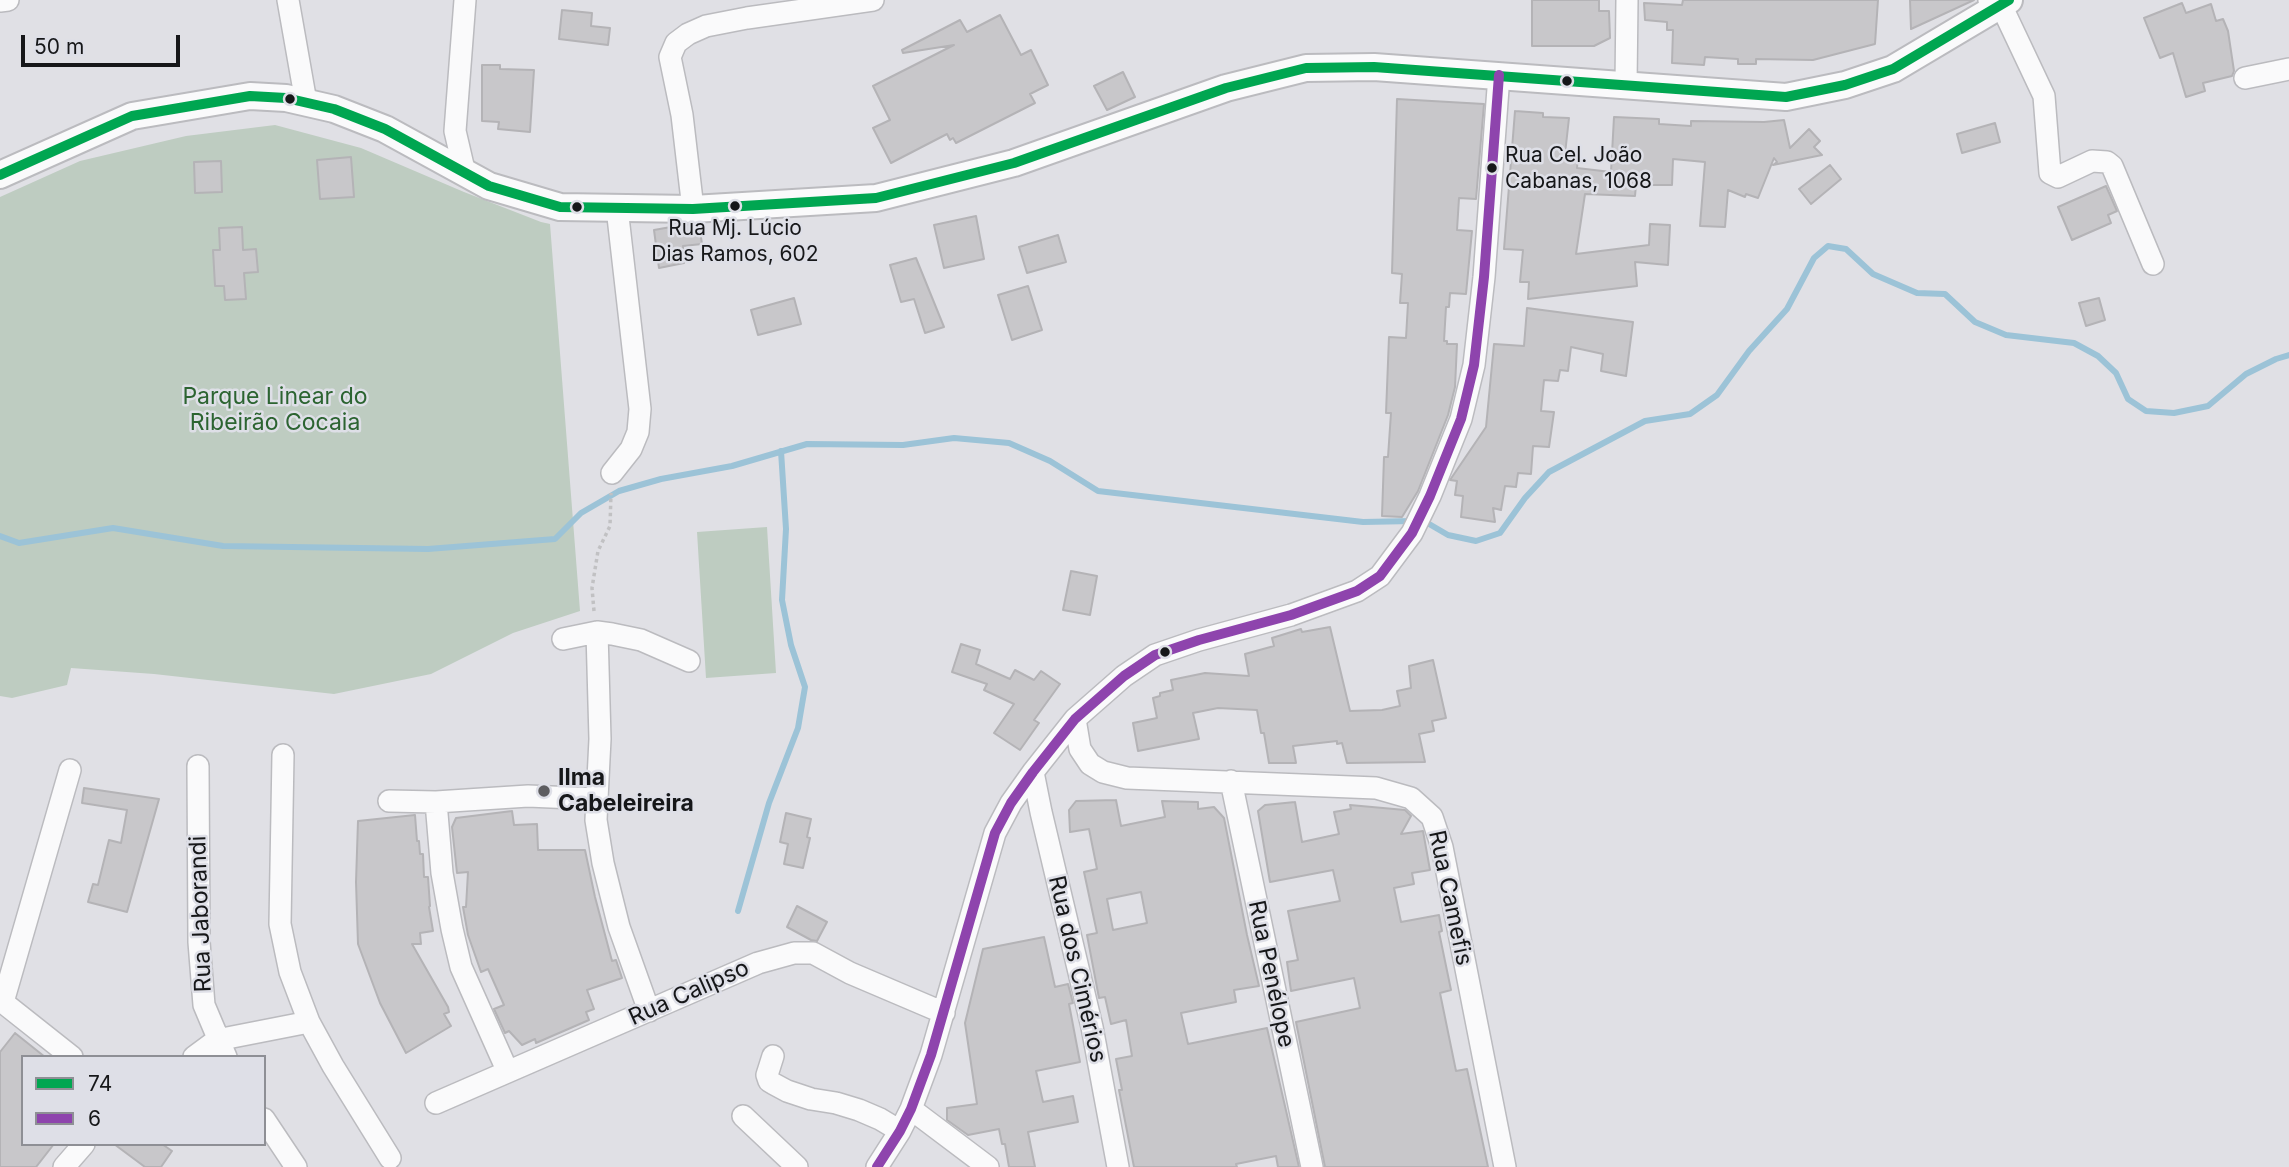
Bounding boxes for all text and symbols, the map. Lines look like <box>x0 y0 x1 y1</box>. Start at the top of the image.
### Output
scale bar <box>24 21 184 65</box>
text: 50 m <box>34 34 84 59</box>
unlabelled marker <box>1560 74 1574 88</box>
unlabelled marker <box>283 92 297 106</box>
place label: Rua Cel. João Cabanas, 1068 <box>1505 143 1652 193</box>
marker: Rua Cel. João Cabanas, 1068 <box>1485 161 1499 175</box>
marker: Rua Mj. Lúcio Dias Ramos, 602 <box>728 199 742 213</box>
unlabelled marker <box>570 200 584 214</box>
place label: Rua Mj. Lúcio Dias Ramos, 602 <box>651 216 819 266</box>
park label: Parque Linear do Ribeirão Cocaia <box>182 383 368 437</box>
unlabelled marker <box>1158 645 1172 659</box>
place label: Ilma Cabeleireira <box>558 764 694 818</box>
marker: Ilma Cabeleireira <box>536 783 552 799</box>
street label: Rua Camefis <box>1422 828 1478 968</box>
street label: Rua Jaborandi <box>184 835 218 993</box>
street label: Rua dos Cimérios <box>1042 873 1112 1065</box>
street label: Rua Penélope <box>1242 898 1300 1050</box>
street label: Rua Calipso <box>625 954 753 1032</box>
legend <box>21 1055 266 1146</box>
text: 74 <box>88 1071 112 1096</box>
text: 6 <box>88 1106 101 1131</box>

